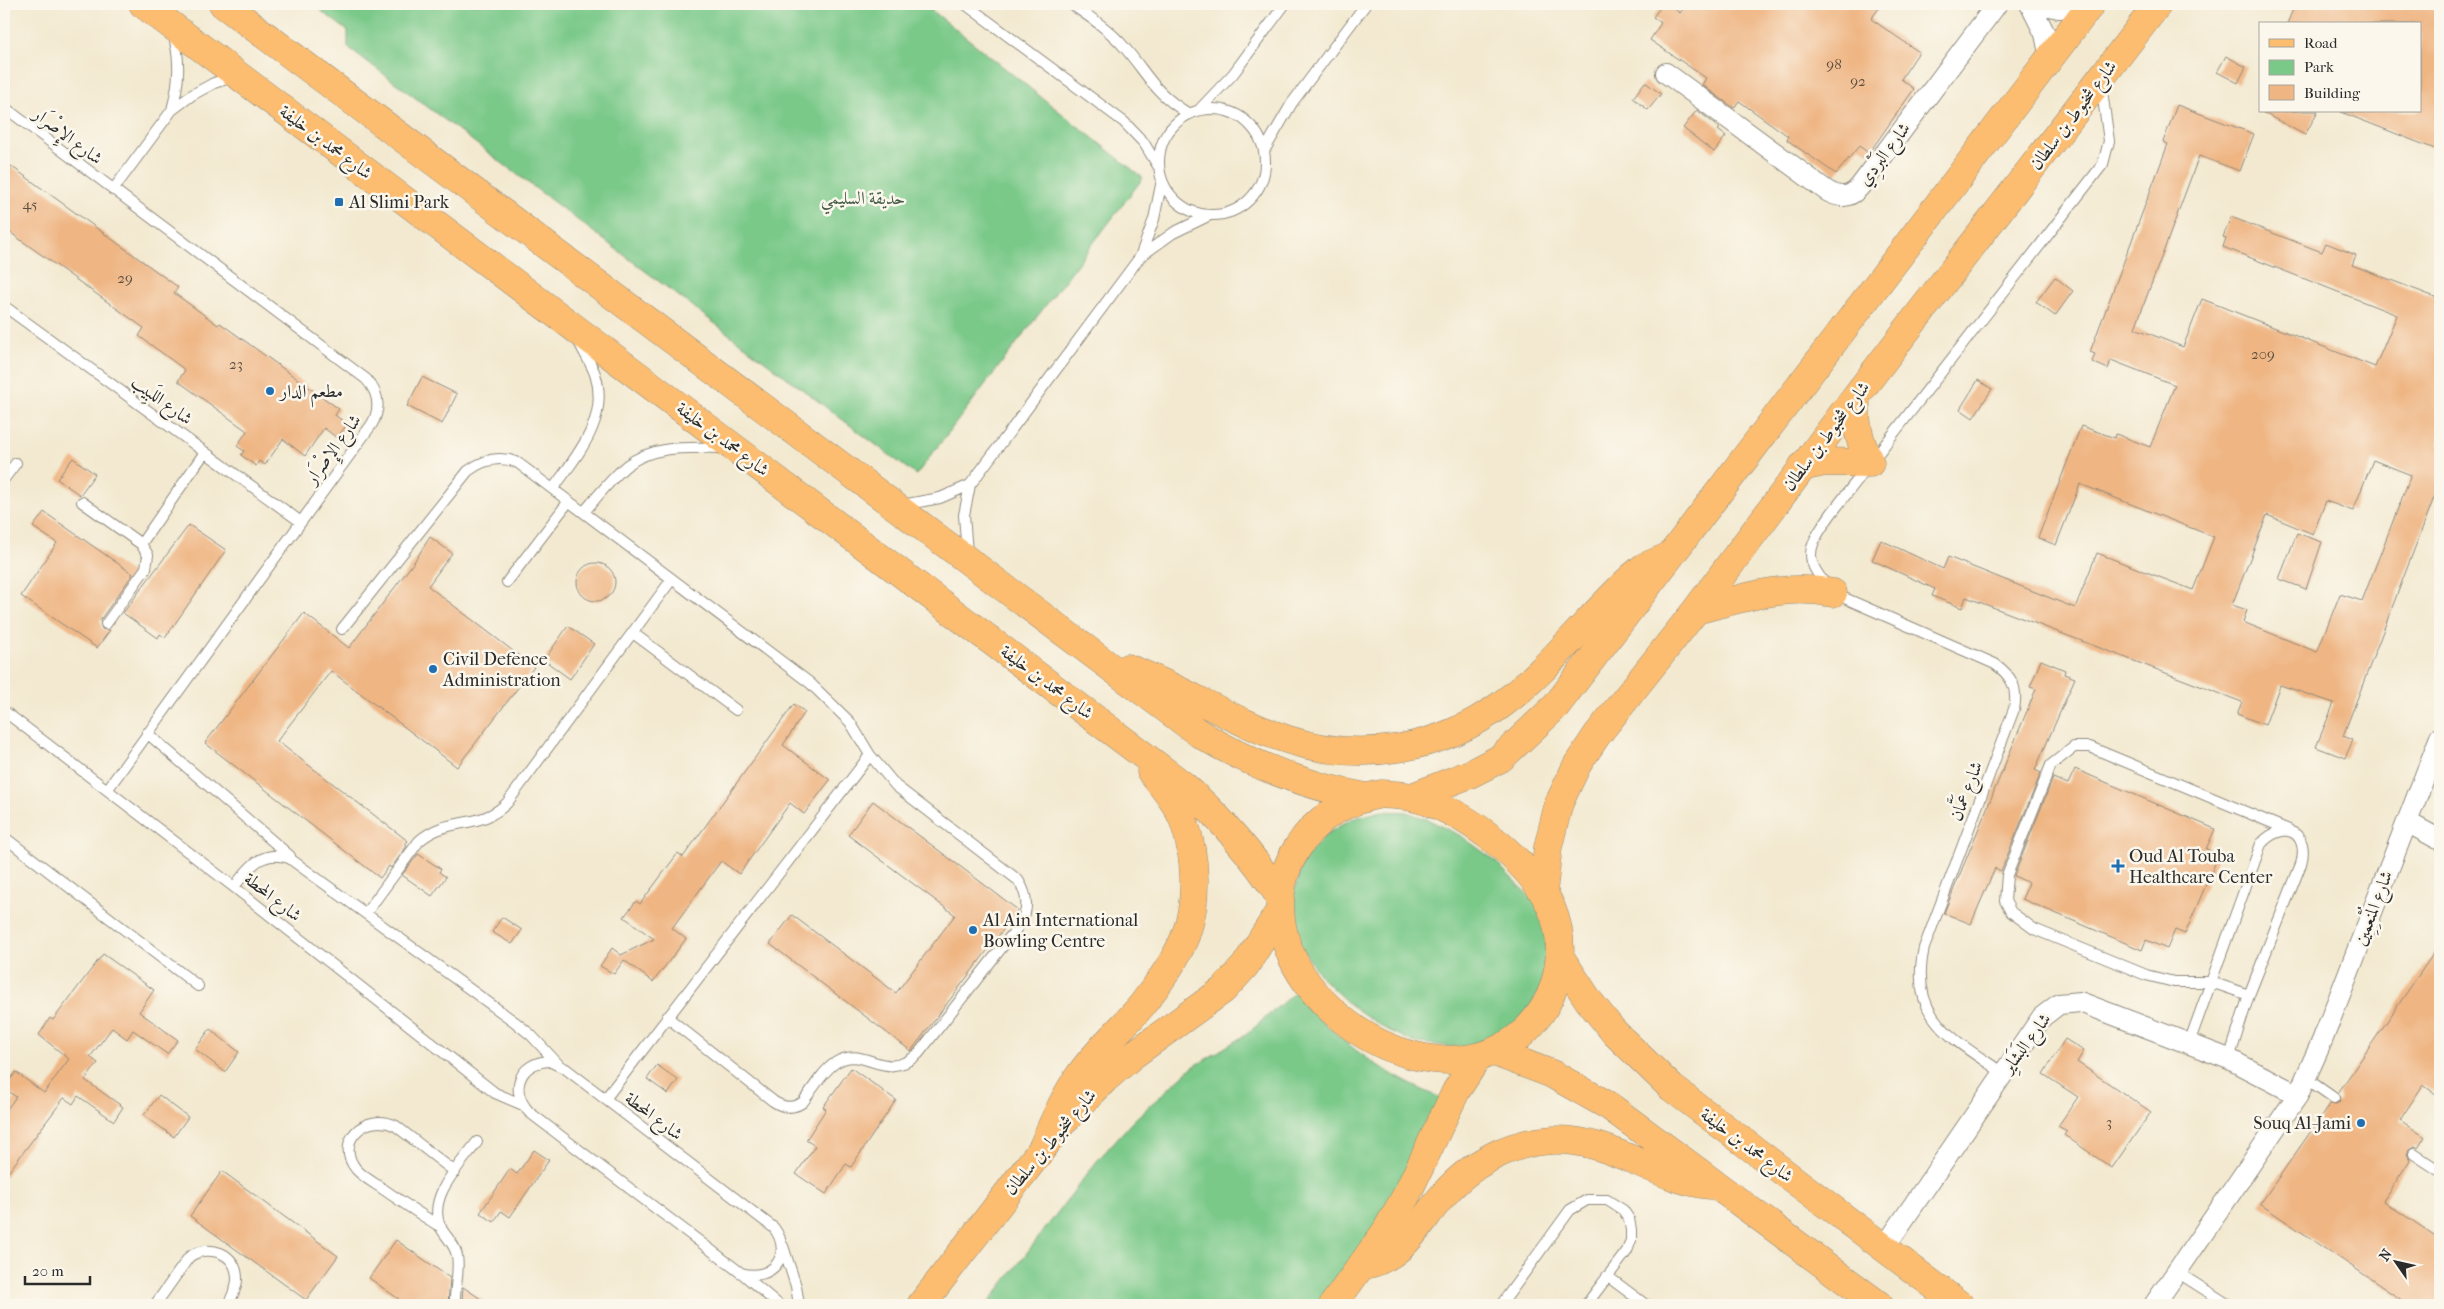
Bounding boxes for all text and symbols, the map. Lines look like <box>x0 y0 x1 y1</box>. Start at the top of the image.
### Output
legend <box>2259 22 2422 112</box>
text: Road <box>2304 34 2338 52</box>
house number: 98 <box>1826 55 1842 73</box>
street label: شارع شخبوط بن سلطان <box>2025 56 2125 177</box>
text: Park <box>2304 58 2334 76</box>
house number: 92 <box>1850 72 1866 90</box>
text: Building <box>2304 84 2361 102</box>
street label: شارع الإِصْرَار <box>24 99 109 174</box>
street label: شارع محمد بن خليفة <box>273 101 376 187</box>
street label: شارع البَرْدِي <box>1851 116 1918 193</box>
park label: حديقة السليمي <box>821 188 905 215</box>
place label: Al Slimi Park <box>348 192 450 213</box>
house number: 45 <box>23 195 37 213</box>
marker: Al Slimi Park <box>333 196 345 208</box>
house number: 29 <box>117 269 133 287</box>
house number: 209 <box>2251 345 2275 363</box>
house number: 23 <box>229 355 243 373</box>
street label: شارع اللَبِيب <box>125 369 198 433</box>
street label: شارع شخبوط بن سلطان <box>1778 377 1878 498</box>
place label: مطعم الدار <box>278 381 343 408</box>
marker: مطعم الدار <box>264 385 276 397</box>
street label: شارع محمد بن خليفة <box>670 398 773 484</box>
street label: شارع الإِصْرَار <box>297 408 371 493</box>
street label: شارع محمد بن خليفة <box>994 641 1097 727</box>
place label: Civil Defence Administration <box>442 649 561 691</box>
marker: Civil Defence Administration <box>427 663 439 675</box>
street label: شارع عَمَّان <box>1941 757 1991 825</box>
place label: Oud Al Touba Healthcare Center <box>2129 846 2273 888</box>
marker: Oud Al Touba Healthcare Center <box>2111 859 2125 873</box>
street label: شارع المُنْعِمِين <box>2345 866 2401 950</box>
street label: شارع المحطة <box>237 868 306 929</box>
place label: Al Ain International Bowling Centre <box>982 910 1138 952</box>
marker: Al Ain International Bowling Centre <box>967 924 979 936</box>
street label: شارع البَشَايِر <box>1994 1007 2059 1081</box>
street label: شارع شخبوط بن سلطان <box>1000 1085 1104 1202</box>
street label: شارع المحطة <box>618 1088 687 1148</box>
street label: شارع محمد بن خليفة <box>1694 1104 1797 1190</box>
house number: 3 <box>2106 1113 2112 1131</box>
place label: Souq Al-Jami <box>2253 1113 2352 1134</box>
marker: Souq Al-Jami <box>2355 1117 2367 1129</box>
north arrow <box>2372 1236 2422 1286</box>
text: N <box>2376 1246 2396 1264</box>
scale bar <box>25 1254 90 1286</box>
text: 20 m <box>32 1262 64 1280</box>

